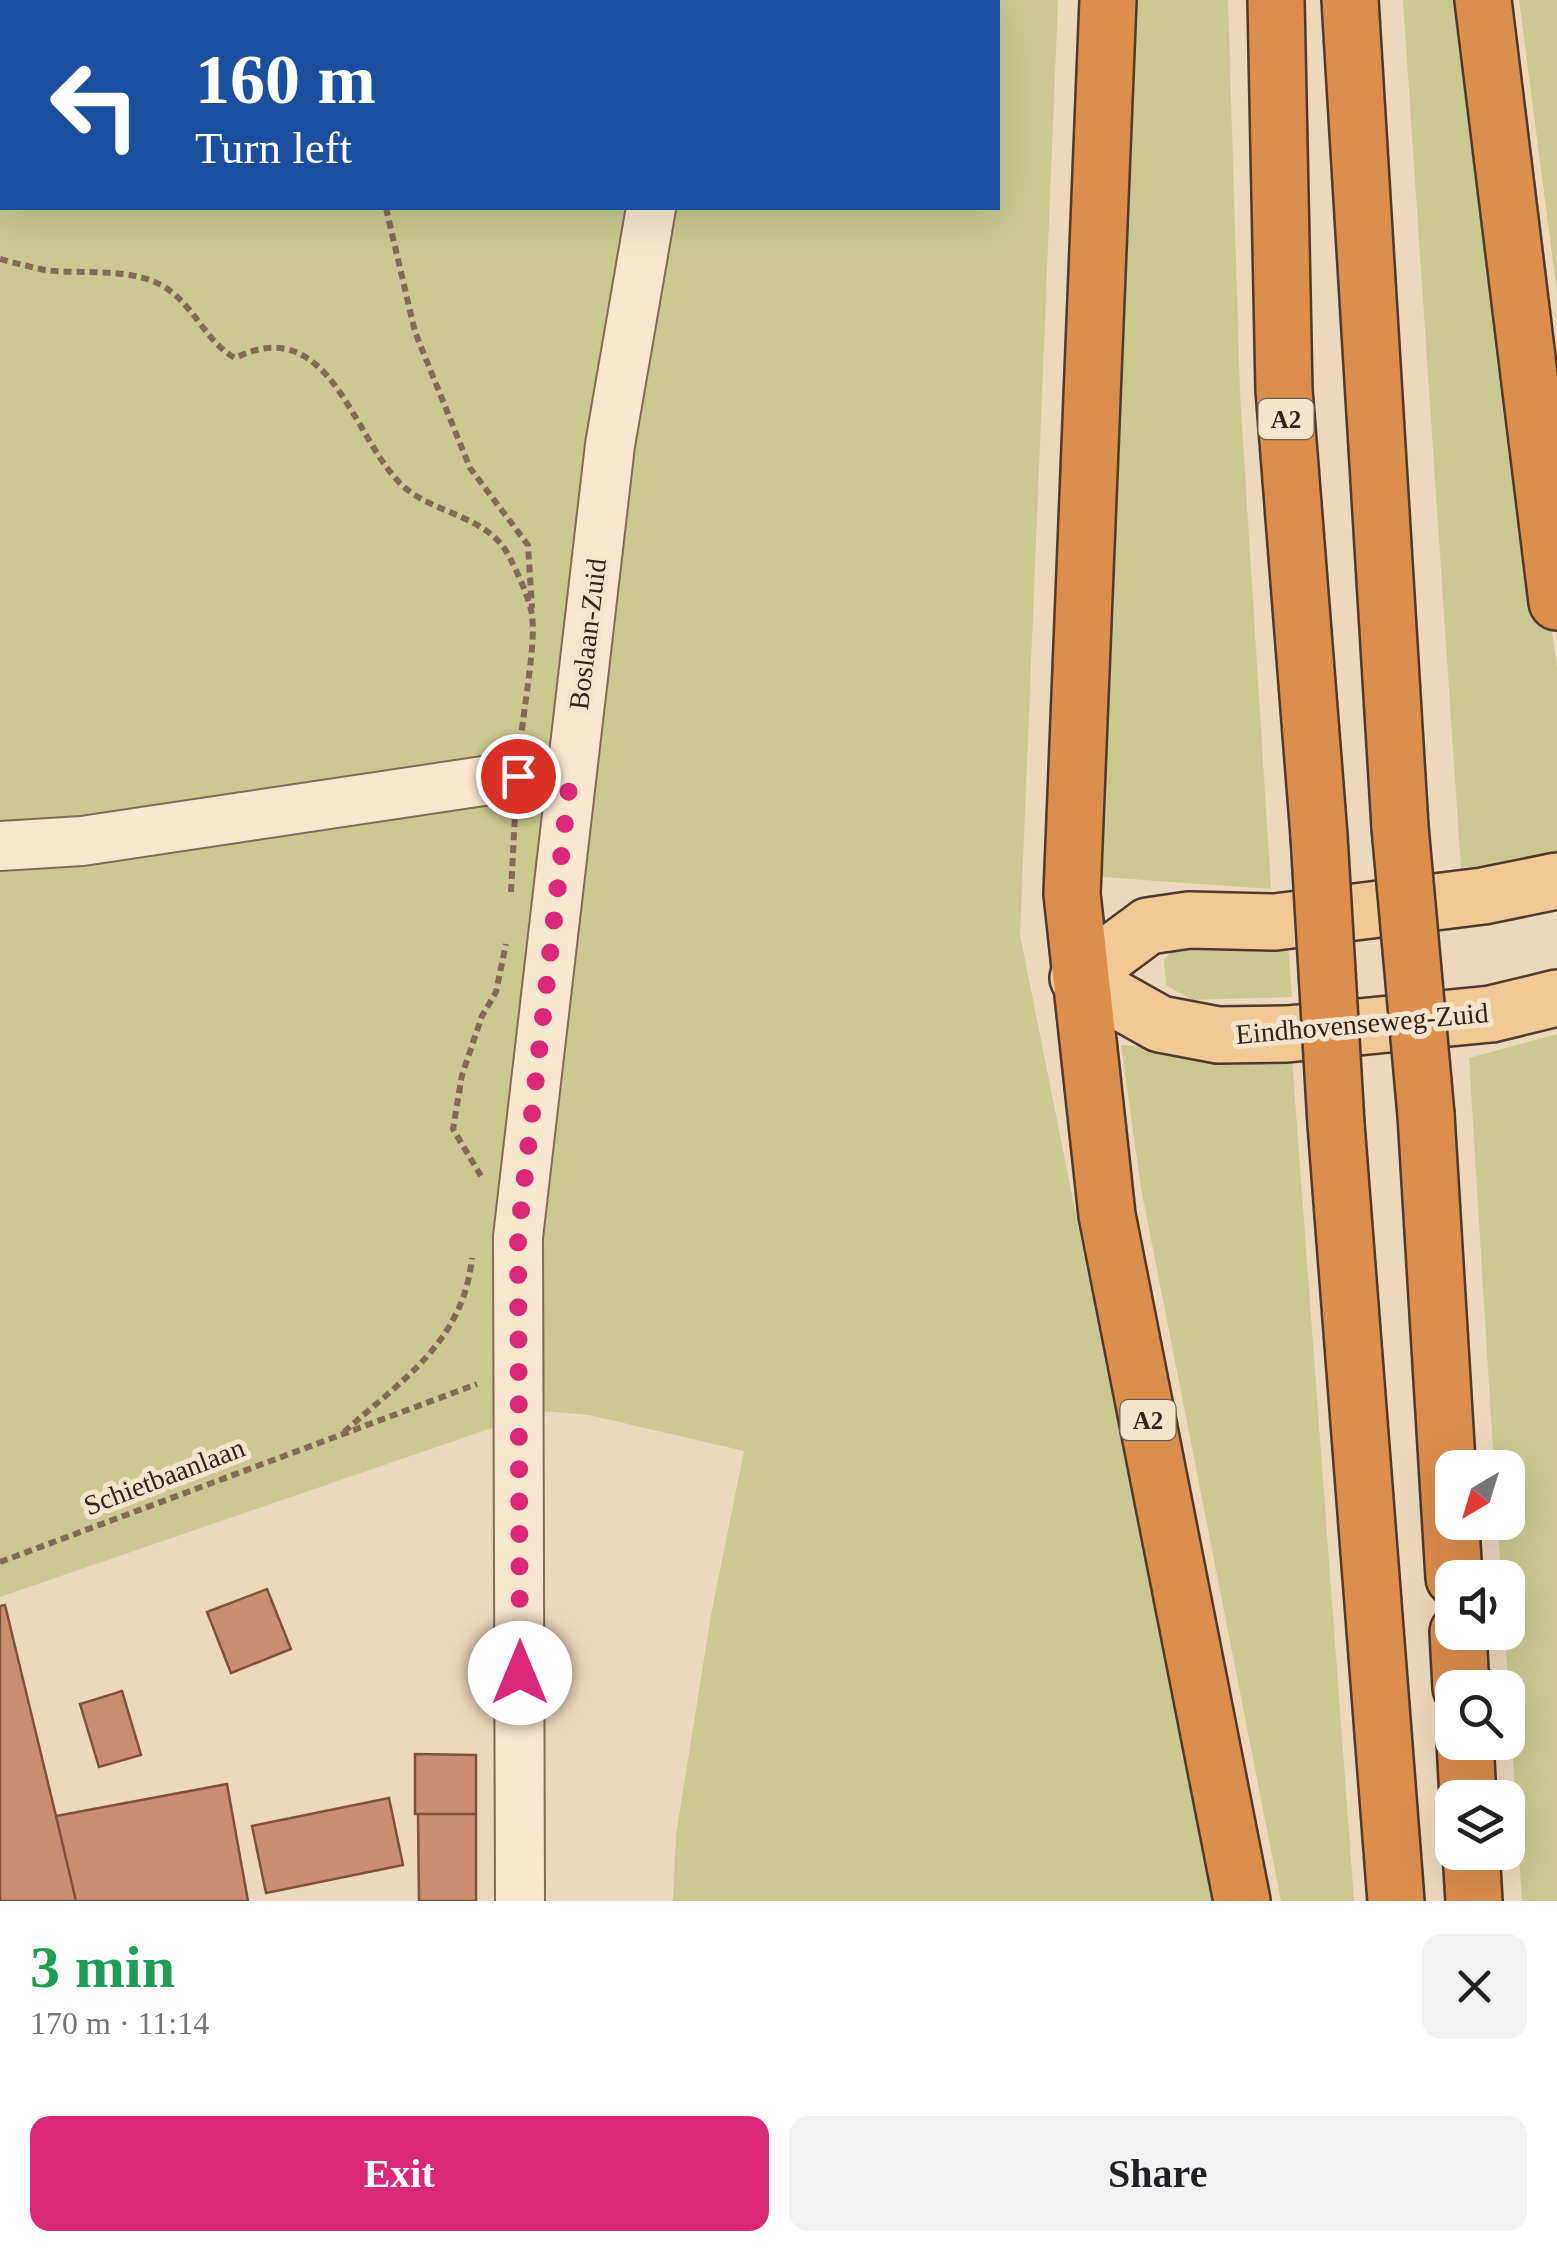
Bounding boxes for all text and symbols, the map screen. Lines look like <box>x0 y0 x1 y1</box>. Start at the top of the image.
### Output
icon: left <box>30 40 160 170</box>
text: 160 m <box>195 41 376 118</box>
text: Turn left <box>195 123 352 173</box>
road number: A2 <box>1258 399 1314 439</box>
street label: Boslaan-Zuid <box>563 557 612 712</box>
pin <box>476 734 561 819</box>
icon: arrive <box>491 749 546 804</box>
street label: Eindhovenseweg-Zuid <box>1234 997 1490 1050</box>
road number: A2 <box>1120 1400 1176 1440</box>
street label: Schietbaanlaan <box>80 1432 249 1521</box>
north arrow <box>1435 1450 1525 1540</box>
map controls <box>1435 1450 1525 1870</box>
button: sound <box>1435 1560 1525 1650</box>
position arrow <box>468 1621 572 1725</box>
button: search <box>1435 1670 1525 1760</box>
button: layers <box>1435 1780 1525 1870</box>
text: 3 min <box>30 1934 175 2000</box>
button: close <box>1422 1934 1527 2039</box>
text: 170 m · 11:14 <box>30 2005 209 2041</box>
button: Exit <box>30 2116 769 2231</box>
button: Share <box>789 2116 1527 2231</box>

